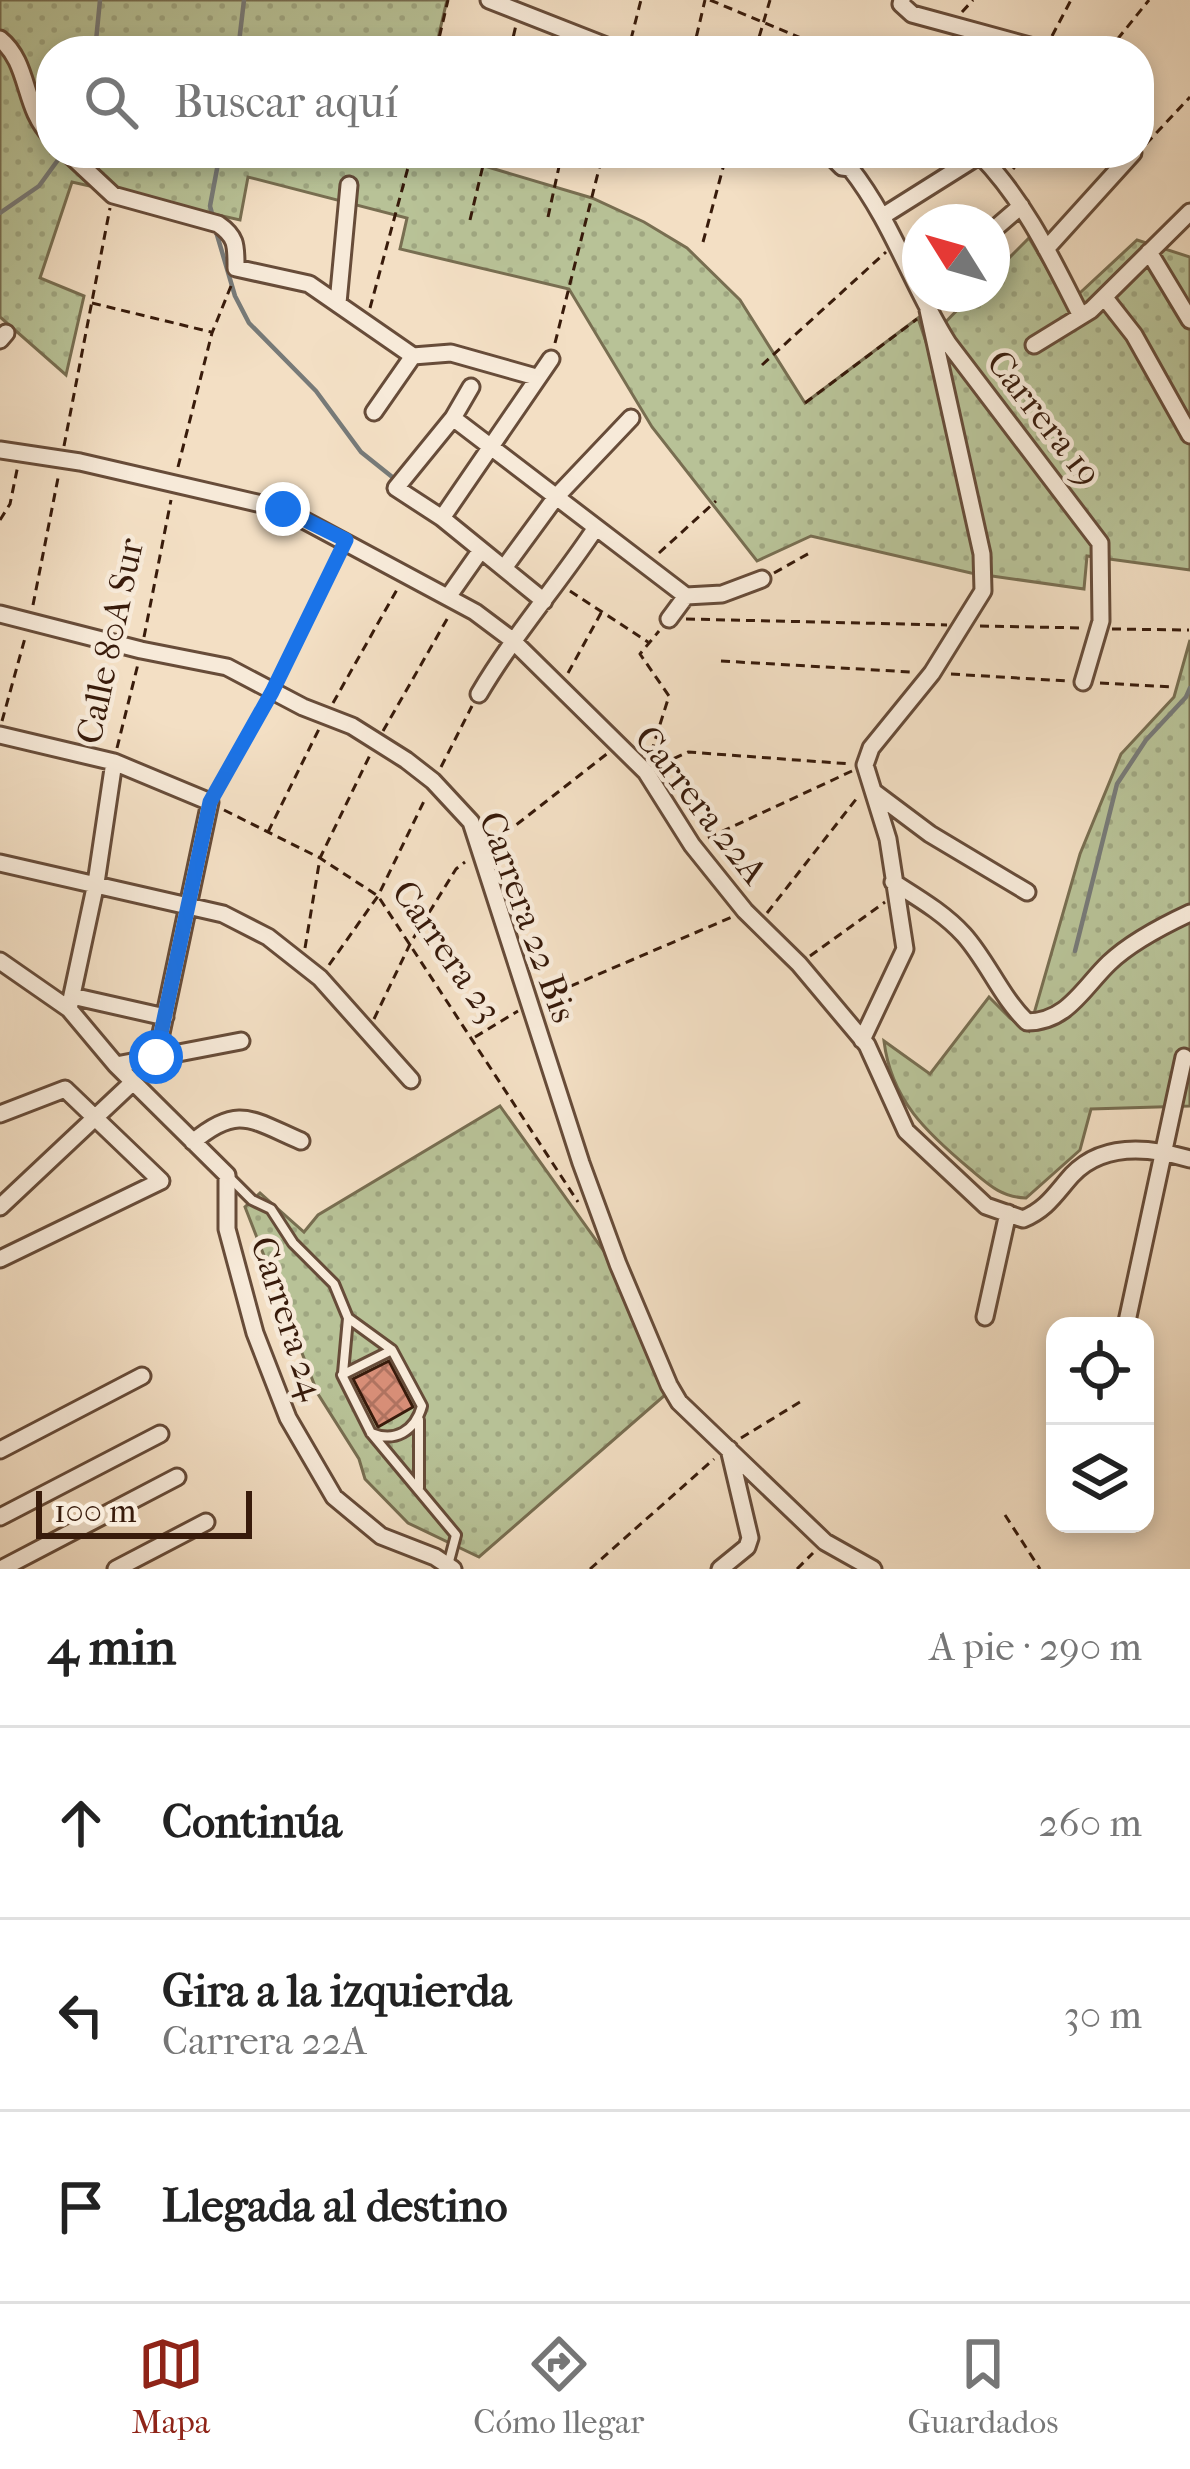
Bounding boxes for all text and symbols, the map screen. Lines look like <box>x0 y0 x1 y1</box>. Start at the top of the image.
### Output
search box <box>36 36 1154 168</box>
icon: search <box>78 69 144 135</box>
text: Buscar aquí <box>174 76 398 129</box>
north arrow <box>902 204 1010 312</box>
street label: Carrera 19 <box>978 342 1110 494</box>
route end <box>256 482 310 536</box>
street label: Calle 80A Sur <box>68 534 152 748</box>
street label: Carrera 22A <box>626 718 776 893</box>
street label: Carrera 22 Bis <box>470 806 586 1028</box>
street label: Carrera 23 <box>383 873 511 1029</box>
route start <box>129 1030 183 1084</box>
street label: Carrera 24 <box>242 1231 334 1405</box>
map controls <box>1046 1317 1154 1533</box>
button: locate <box>1046 1317 1154 1425</box>
button: layers <box>1046 1425 1154 1533</box>
scale bar <box>36 1485 252 1538</box>
text: 100 m <box>54 1492 137 1531</box>
text: 4 min <box>48 1617 176 1677</box>
text: A pie · 290 m <box>929 1624 1142 1670</box>
icon: ahead <box>48 1790 114 1856</box>
text: Continúa <box>162 1796 342 1849</box>
text: 260 m <box>1039 1800 1142 1846</box>
text: Gira a la izquierda <box>162 1965 511 2018</box>
icon: left <box>48 1982 114 2048</box>
text: 30 m <box>1064 1992 1142 2038</box>
text: Carrera 22A <box>162 2018 367 2064</box>
icon: arrive <box>48 2174 114 2240</box>
text: Llegada al destino <box>162 2180 508 2233</box>
tab: Mapa <box>132 2331 210 2442</box>
tab: Cómo llegar <box>473 2331 644 2442</box>
tab: Guardados <box>907 2331 1058 2442</box>

